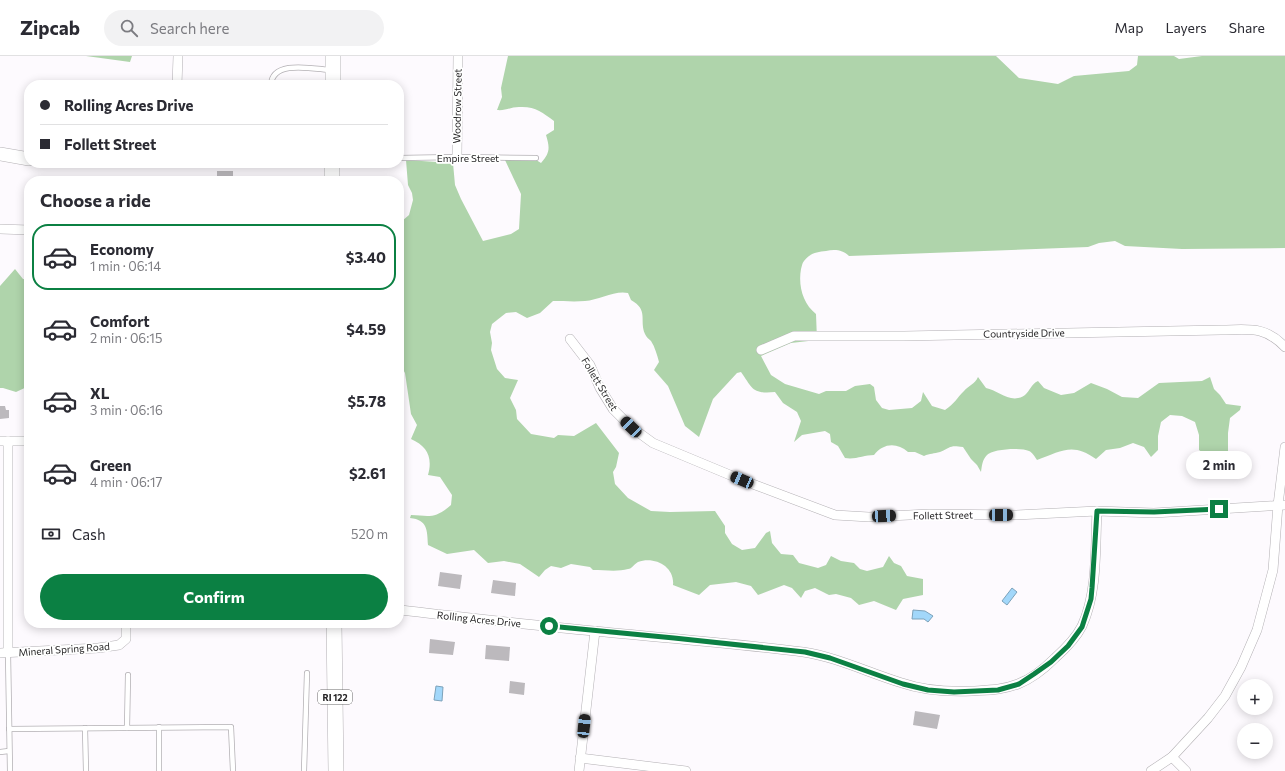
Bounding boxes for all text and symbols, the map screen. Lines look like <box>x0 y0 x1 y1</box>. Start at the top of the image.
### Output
search box <box>104 10 384 46</box>
text: Zipcab <box>20 16 80 39</box>
icon: search <box>118 17 140 39</box>
text: Search here <box>150 19 229 37</box>
text: Map <box>1115 19 1143 36</box>
text: Layers <box>1165 19 1207 36</box>
text: Share <box>1229 19 1265 36</box>
street label: Woodrow Street <box>450 68 464 144</box>
text: Rolling Acres Drive <box>64 96 193 114</box>
text: Follett Street <box>64 135 156 153</box>
street label: Empire Street <box>437 152 499 164</box>
text: Choose a ride <box>40 189 151 211</box>
icon: car <box>42 239 78 275</box>
text: Economy <box>90 240 154 258</box>
text: $3.40 <box>346 248 386 266</box>
text: 1 min · 06:14 <box>90 258 161 274</box>
icon: car <box>42 311 78 347</box>
text: Comfort <box>90 312 150 330</box>
text: $4.59 <box>346 320 386 338</box>
street label: Countryside Drive <box>983 326 1065 340</box>
text: 2 min · 06:15 <box>90 330 162 346</box>
street label: Follett Street <box>579 355 621 413</box>
icon: car <box>42 383 78 419</box>
text: XL <box>90 384 109 402</box>
text: $5.78 <box>348 392 386 410</box>
text: 3 min · 06:16 <box>90 402 163 418</box>
car <box>618 414 644 440</box>
callout: 2 min <box>1186 451 1252 479</box>
icon: car <box>42 455 78 491</box>
text: Green <box>90 456 131 474</box>
text: 2 min <box>1203 457 1235 473</box>
text: $2.61 <box>349 464 386 482</box>
car <box>729 470 755 490</box>
text: 4 min · 06:17 <box>90 474 162 490</box>
route end <box>1210 500 1228 518</box>
street label: Follett Street <box>913 508 973 522</box>
car <box>872 509 896 523</box>
car <box>989 509 1013 521</box>
icon: cash <box>40 523 62 545</box>
text: Cash <box>72 525 106 543</box>
text: 520 m <box>351 526 388 542</box>
button: Confirm <box>40 574 388 620</box>
street label: Rolling Acres Drive <box>436 609 522 629</box>
route start <box>540 617 558 635</box>
street label: Mineral Spring Road <box>18 640 110 658</box>
map controls <box>1237 679 1273 759</box>
button: + <box>1237 679 1273 715</box>
road number: RI 122 <box>318 690 352 704</box>
car <box>577 713 591 739</box>
button: − <box>1237 723 1273 759</box>

